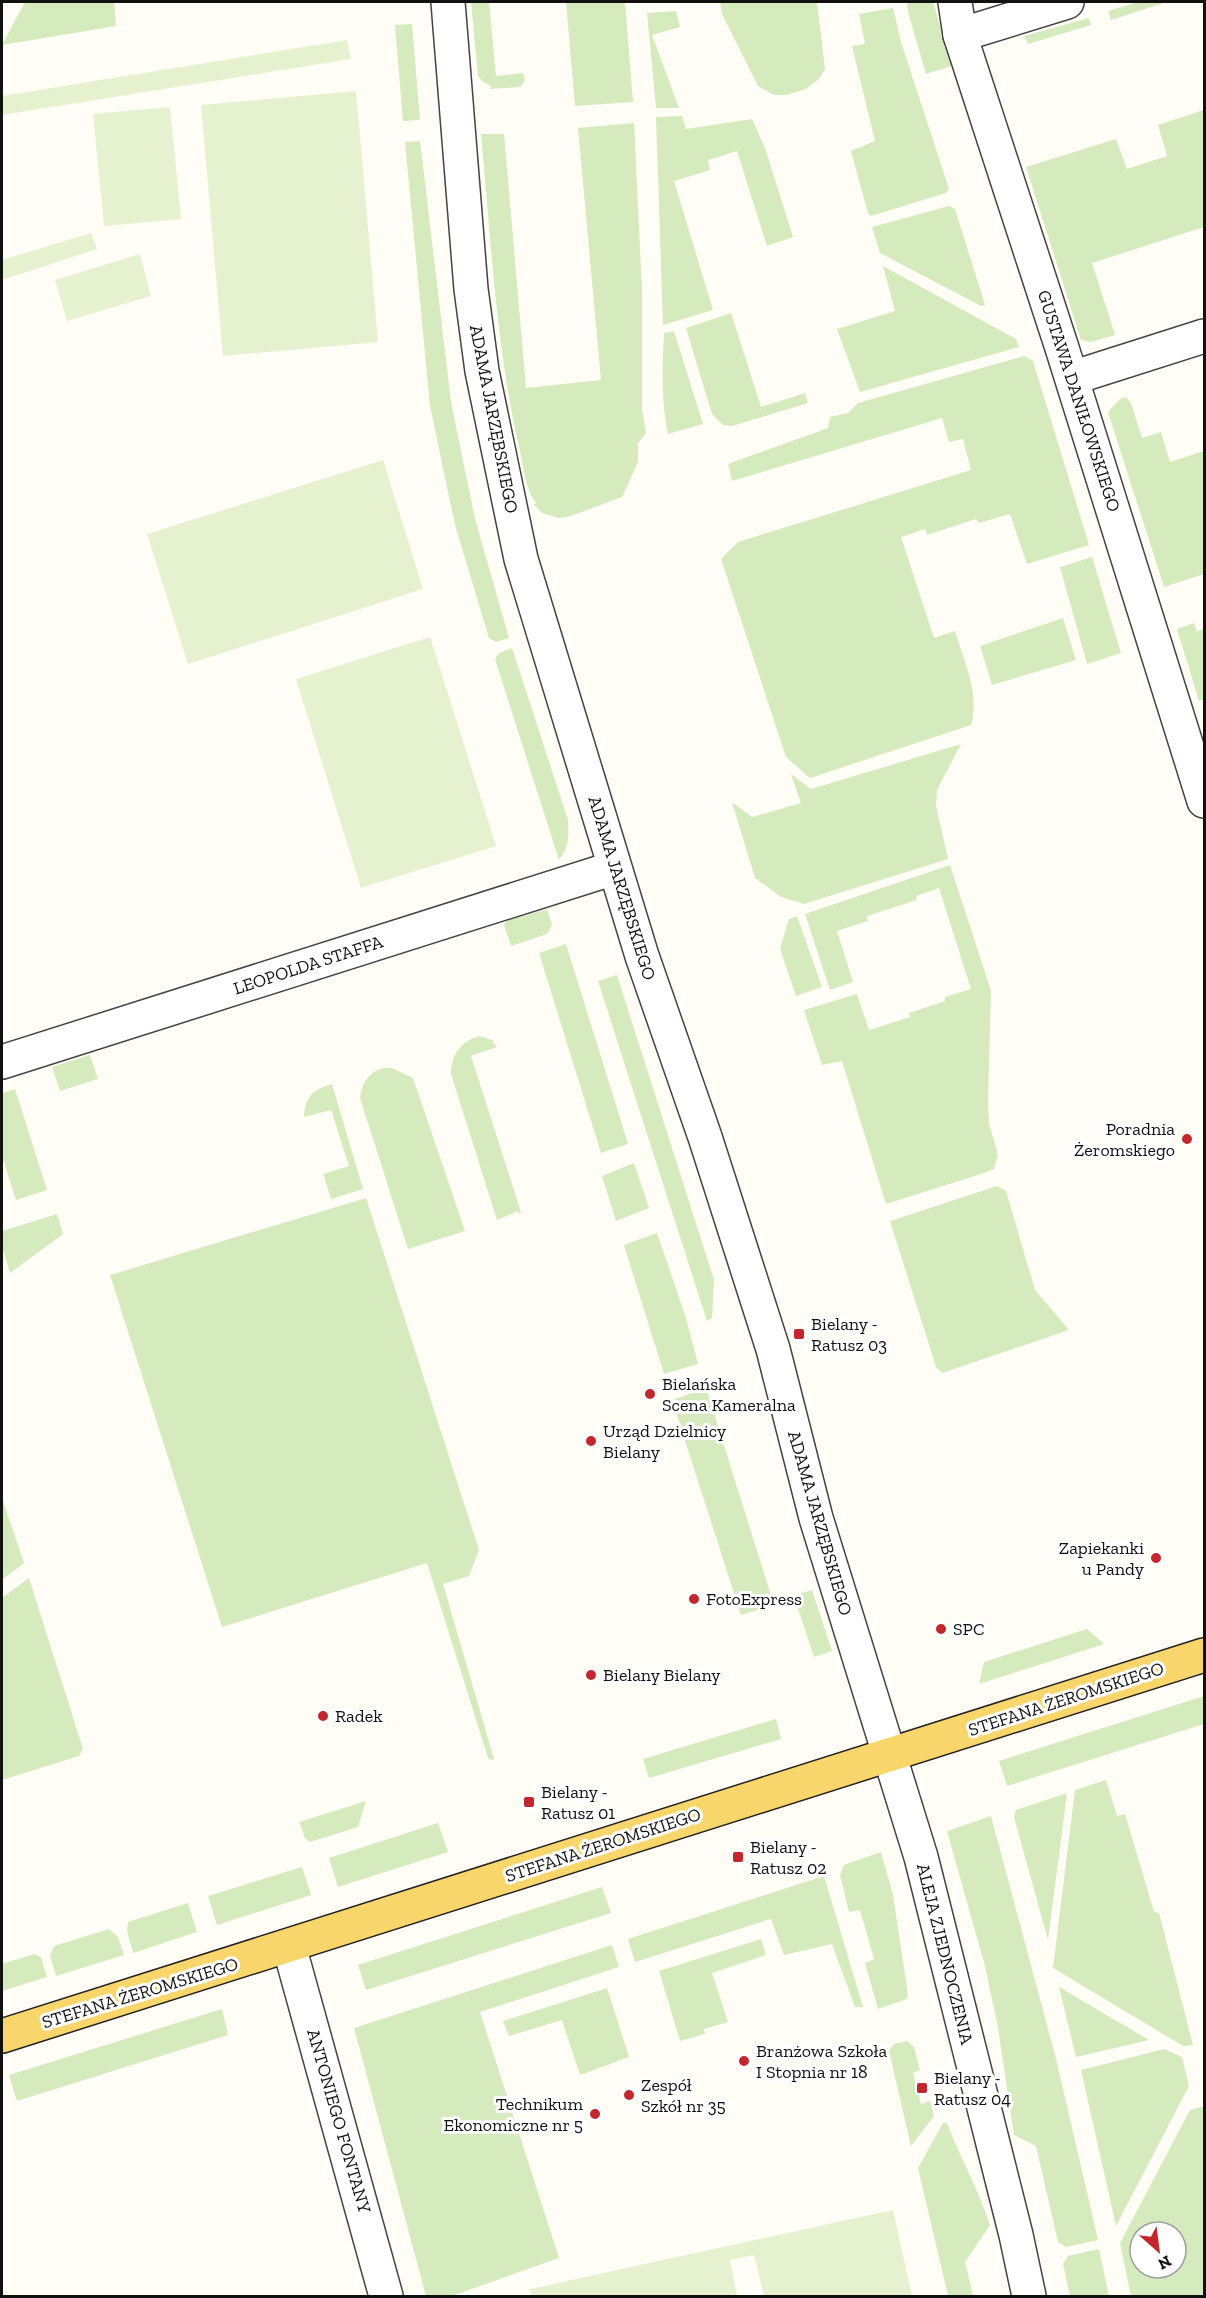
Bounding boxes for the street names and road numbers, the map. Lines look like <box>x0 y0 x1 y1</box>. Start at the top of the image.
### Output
street label: GUSTAWA DANIŁOWSKIEGO <box>1033 287 1125 515</box>
street label: ADAMA JARZĘBSKIEGO <box>465 323 523 515</box>
street label: ADAMA JARZĘBSKIEGO <box>583 793 661 983</box>
street label: LEOPOLDA STAFFA <box>230 930 386 1000</box>
street label: ADAMA JARZĘBSKIEGO <box>783 1428 857 1618</box>
street label: STEFANA ŻEROMSKIEGO <box>966 1657 1166 1741</box>
street label: STEFANA ŻEROMSKIEGO <box>503 1803 703 1887</box>
street label: ALEJA ZJEDNOCZENIA <box>912 1861 978 2047</box>
street label: STEFANA ŻEROMSKIEGO <box>39 1953 241 2033</box>
street label: ANTONIEGO FONTANY <box>302 2026 376 2216</box>

